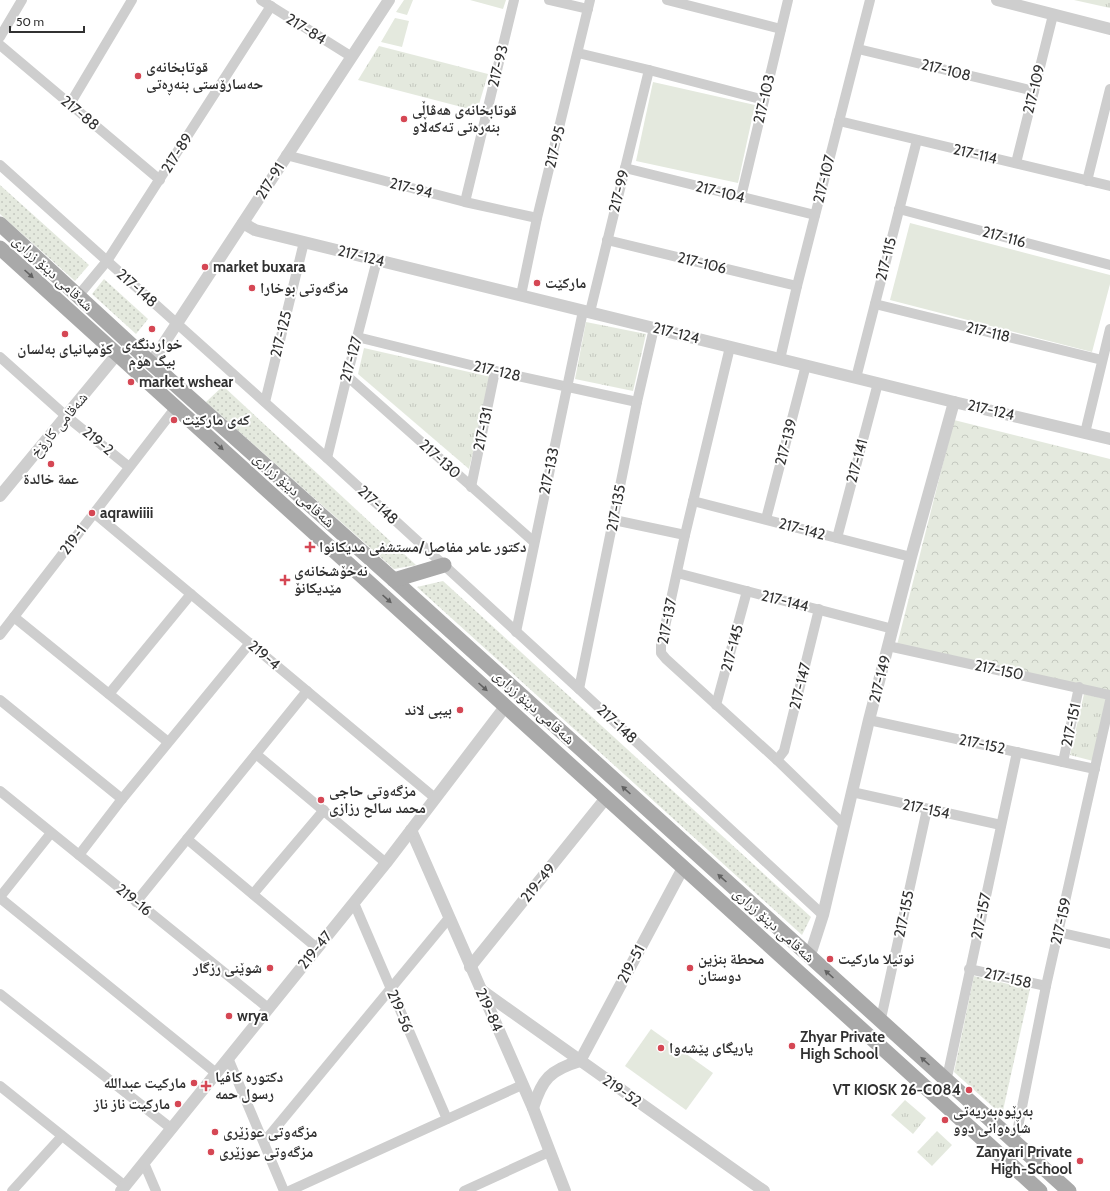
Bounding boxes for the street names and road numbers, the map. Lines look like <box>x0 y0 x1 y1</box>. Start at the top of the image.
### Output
street label: 217-84 <box>283 10 330 49</box>
street label: 217-93 <box>484 43 512 89</box>
street label: 217-108 <box>919 55 973 85</box>
street label: 217-109 <box>1019 63 1049 115</box>
street label: 217-103 <box>750 73 778 125</box>
street label: 217-88 <box>57 92 103 134</box>
street label: 217-95 <box>541 124 569 170</box>
street label: 217-89 <box>157 130 197 176</box>
street label: 217-114 <box>951 140 999 168</box>
street label: 217-107 <box>809 153 839 205</box>
street label: 217-91 <box>252 159 288 203</box>
street label: 217-99 <box>605 168 633 214</box>
street label: 217-94 <box>388 174 435 202</box>
street label: 217-104 <box>693 177 747 207</box>
street label: 217-116 <box>980 223 1028 251</box>
street label: شەقامی دینۆ زراری <box>8 231 97 316</box>
street label: 217-115 <box>872 235 900 283</box>
street label: 217-124 <box>336 242 387 271</box>
street label: 217-106 <box>676 248 728 278</box>
street label: 217-148 <box>113 265 161 311</box>
street label: 217-125 <box>267 309 295 359</box>
street label: 217-118 <box>964 318 1012 346</box>
street label: 217-124 <box>651 319 702 348</box>
street label: 217-127 <box>336 334 366 384</box>
street label: 217-128 <box>472 357 522 385</box>
street label: شەقامی کارۆخ <box>27 389 92 462</box>
street label: 217-124 <box>966 396 1017 424</box>
street label: 217-131 <box>470 406 496 452</box>
street label: 217-139 <box>771 417 801 467</box>
street label: 219-2 <box>79 423 117 459</box>
street label: 217-130 <box>416 436 464 482</box>
street label: 217-141 <box>843 437 871 485</box>
street label: 217-133 <box>535 446 563 496</box>
street label: شەقامی دینۆ زراری <box>249 449 339 532</box>
street label: 217-148 <box>354 482 402 528</box>
street label: 217-135 <box>603 483 629 533</box>
street label: 217-142 <box>777 514 827 544</box>
street label: 219-1 <box>56 522 90 558</box>
street label: 217-144 <box>759 586 811 616</box>
street label: 217-137 <box>654 596 680 646</box>
street label: 217-145 <box>717 623 747 673</box>
street label: 219-4 <box>244 636 284 674</box>
street label: 217-149 <box>865 653 895 705</box>
street label: 217-150 <box>973 656 1025 684</box>
street label: 217-147 <box>786 660 815 711</box>
street label: شەقامی دینۆ زراری <box>489 666 579 749</box>
street label: 217-148 <box>593 701 641 747</box>
street label: 217-151 <box>1058 702 1084 748</box>
street label: 217-152 <box>957 730 1007 758</box>
street label: 217-154 <box>901 795 952 823</box>
street label: 219-49 <box>517 860 559 906</box>
street label: 219-16 <box>112 880 156 920</box>
street label: شەقامی دینۆ زراری <box>729 884 819 967</box>
street label: 217-155 <box>890 889 918 939</box>
street label: 217-157 <box>967 891 995 941</box>
street label: 217-159 <box>1047 896 1075 946</box>
street label: 219-47 <box>294 927 336 973</box>
street label: 219-51 <box>614 942 648 986</box>
street label: 217-158 <box>982 964 1034 992</box>
street label: 219-84 <box>472 986 507 1035</box>
street label: 219-56 <box>383 987 417 1035</box>
street label: 219-52 <box>599 1071 645 1111</box>

